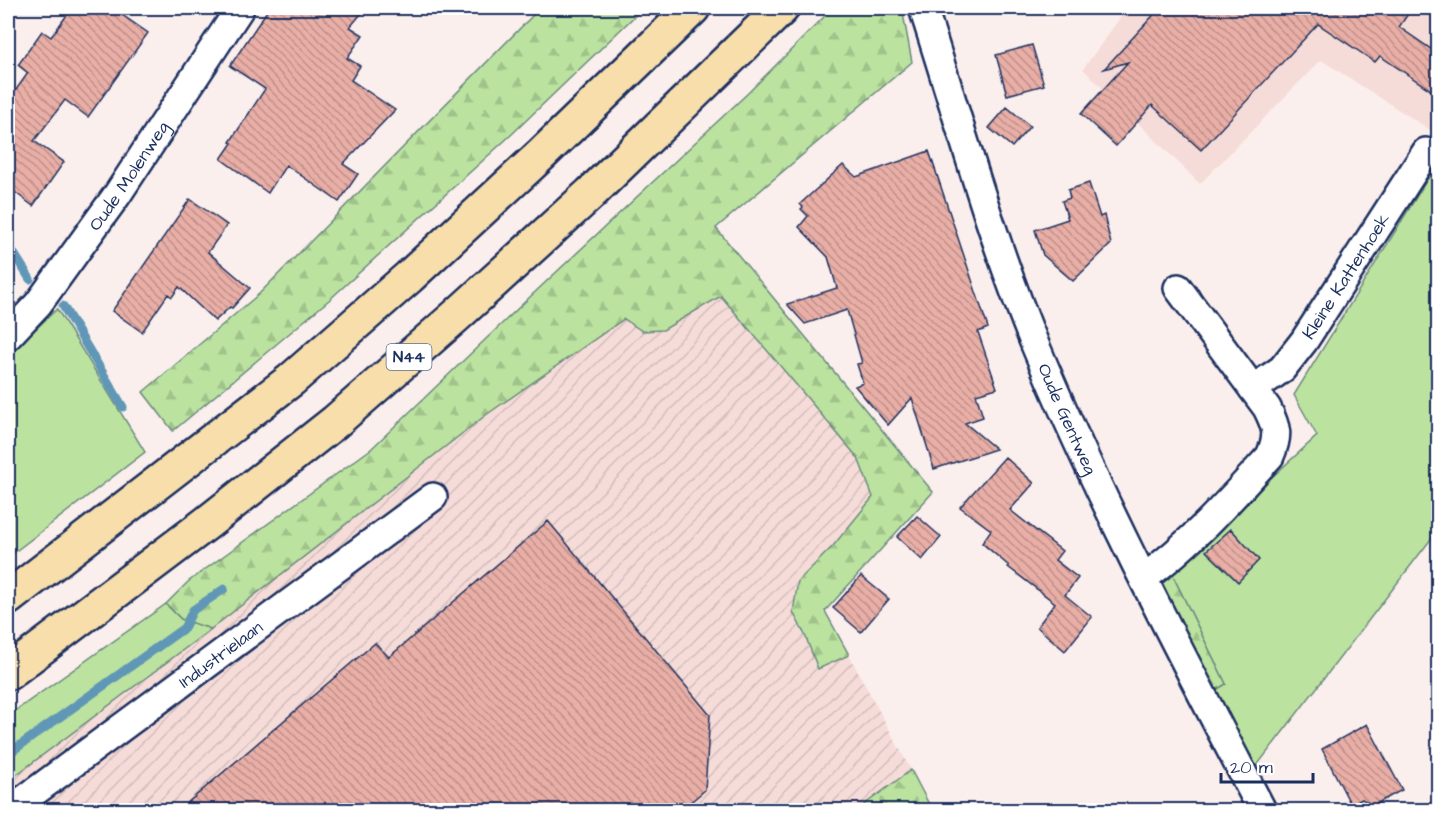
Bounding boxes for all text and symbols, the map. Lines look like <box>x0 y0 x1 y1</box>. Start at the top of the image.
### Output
street label: Oude Molenweg <box>83 116 176 236</box>
street label: Kleine Kattenhoek <box>1296 208 1396 344</box>
road number: N44 <box>386 344 432 370</box>
street label: Oude Gentweg <box>1032 359 1103 479</box>
street label: Industrielaan <box>173 615 268 694</box>
scale bar <box>1221 746 1312 784</box>
text: 20 m <box>1230 755 1273 780</box>

